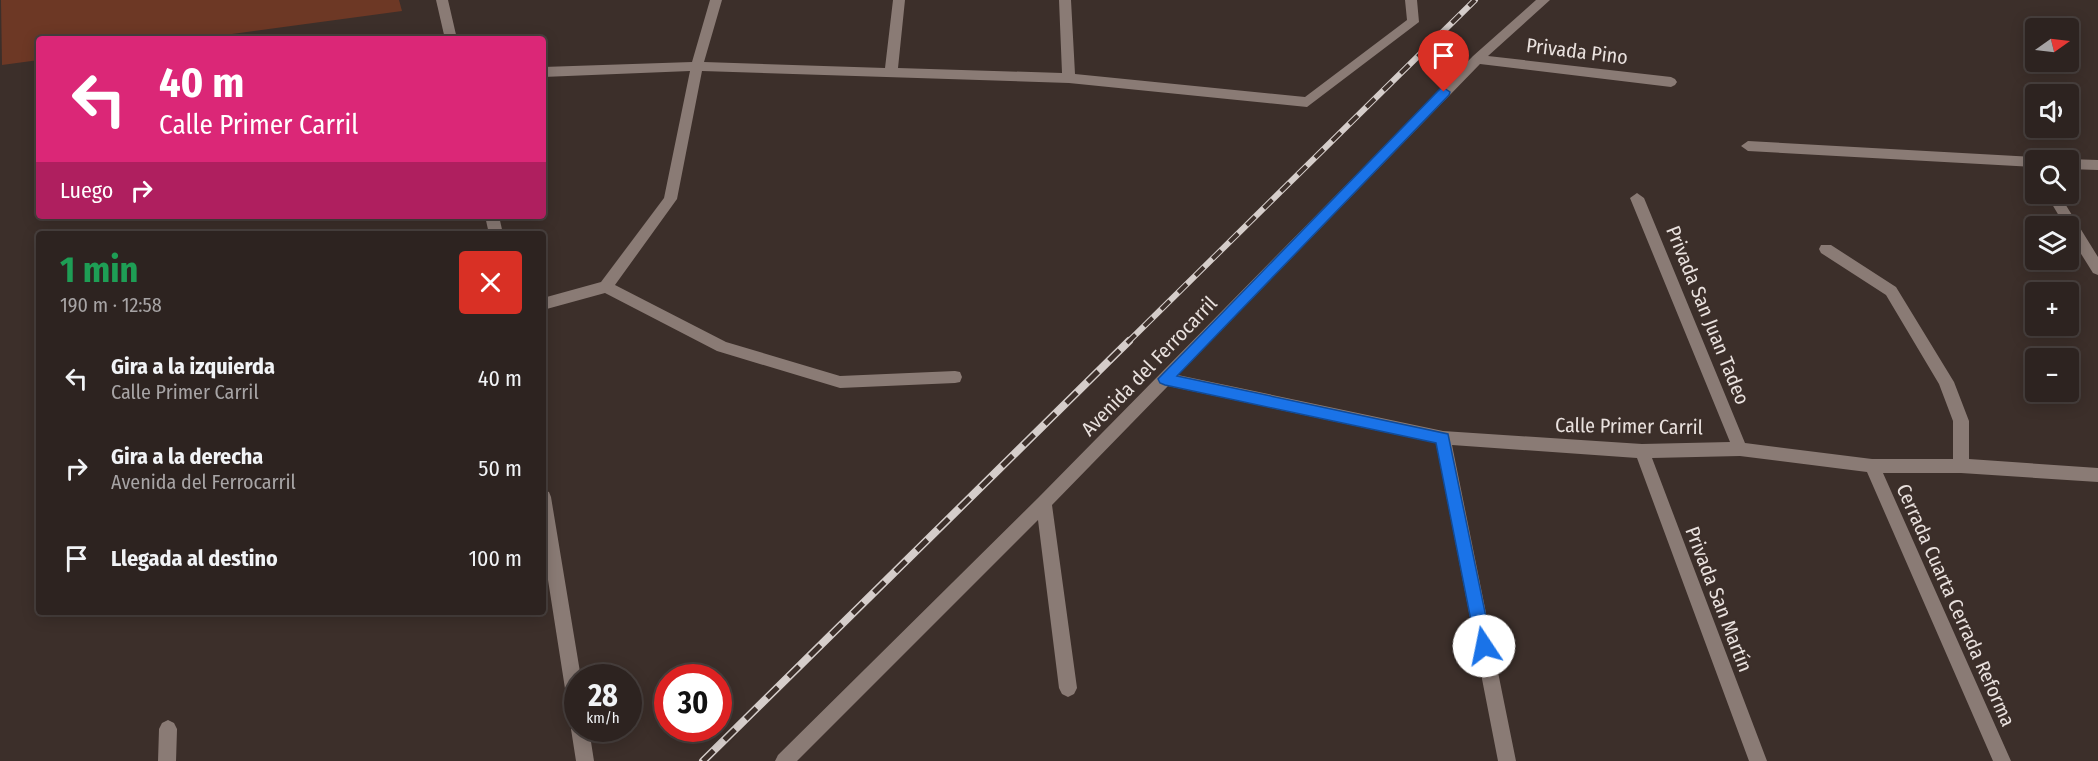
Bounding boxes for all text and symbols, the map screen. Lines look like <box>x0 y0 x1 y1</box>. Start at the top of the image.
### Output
north arrow <box>2025 18 2079 72</box>
map controls <box>2025 18 2079 402</box>
pin <box>1418 30 1469 92</box>
street label: Privada Pino <box>1525 33 1629 69</box>
icon: arrive <box>1427 39 1460 72</box>
text: 40 m <box>159 58 244 108</box>
icon: left <box>60 60 138 138</box>
button: sound <box>2025 84 2079 138</box>
text: Calle Primer Carril <box>159 109 358 141</box>
button: search <box>2025 150 2079 204</box>
icon: right <box>125 174 158 207</box>
text: Luego <box>60 177 113 204</box>
button: layers <box>2025 216 2079 270</box>
street label: Privada San Juan Tadeo <box>1661 222 1755 408</box>
text: 1 min <box>60 248 138 292</box>
button: close <box>459 251 522 314</box>
button: + <box>2025 282 2079 336</box>
street label: Avenida del Ferrocarril <box>1076 291 1222 441</box>
text: 190 m · 12:58 <box>60 293 162 317</box>
button: − <box>2025 348 2079 402</box>
text: Gira a la izquierda <box>111 353 275 380</box>
icon: left <box>60 362 93 395</box>
text: 40 m <box>478 365 522 392</box>
text: Calle Primer Carril <box>111 380 259 404</box>
street label: Calle Primer Carril <box>1555 413 1703 439</box>
text: Gira a la derecha <box>111 443 263 470</box>
icon: right <box>60 452 93 485</box>
text: 50 m <box>478 455 522 482</box>
text: Avenida del Ferrocarril <box>111 470 296 494</box>
street label: Cerrada Cuarta Cerrada Reforma <box>1892 480 2020 730</box>
street label: Privada San Martín <box>1680 523 1758 675</box>
icon: arrive <box>60 542 93 575</box>
text: Llegada al destino <box>111 545 278 572</box>
text: 100 m <box>468 545 522 572</box>
position arrow <box>1452 614 1516 678</box>
speed limit sign: 30 <box>654 664 732 742</box>
text: 28 <box>588 678 618 714</box>
text: km/h <box>586 709 620 727</box>

